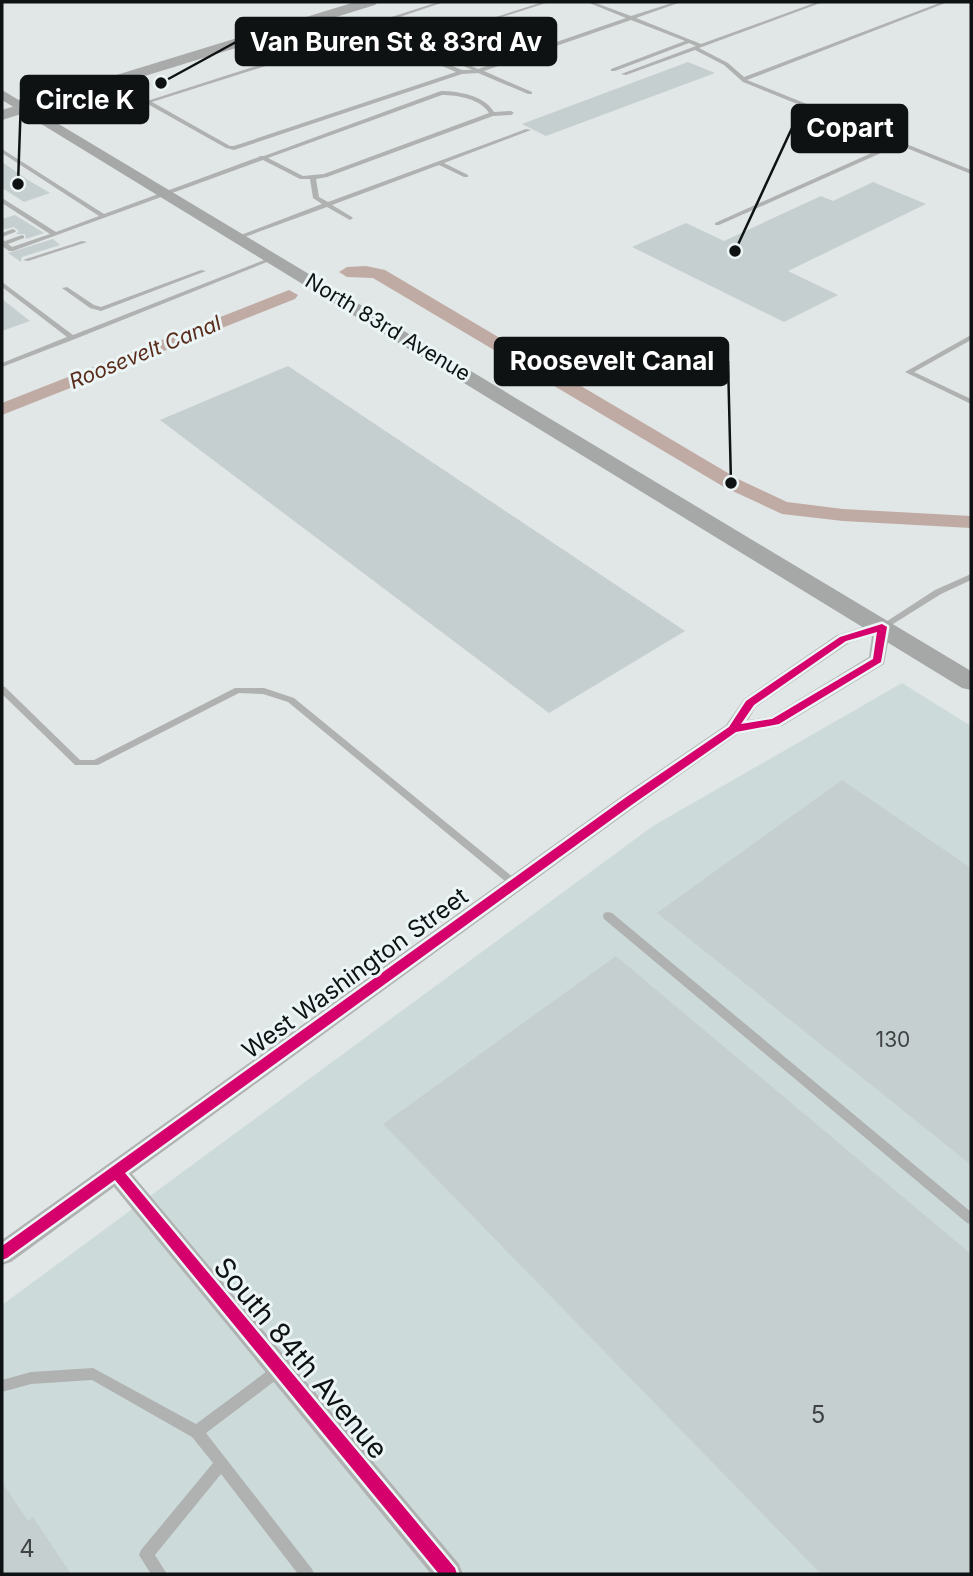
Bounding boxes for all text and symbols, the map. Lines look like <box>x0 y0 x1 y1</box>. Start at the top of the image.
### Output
callout: Van Buren St & 83rd Av <box>236 18 556 65</box>
text: Van Buren St & 83rd Av <box>250 26 543 57</box>
callout: Circle K <box>21 76 148 123</box>
text: Circle K <box>36 84 135 115</box>
callout: Copart <box>792 105 907 152</box>
text: Copart <box>806 112 894 143</box>
street label: North 83rd Avenue <box>301 268 475 386</box>
water label: Roosevelt Canal <box>65 310 225 394</box>
callout: Roosevelt Canal <box>495 338 728 385</box>
text: Roosevelt Canal <box>510 345 714 376</box>
street label: West Washington Street <box>237 881 474 1065</box>
house number: 130 <box>876 1027 910 1052</box>
street label: South 84th Avenue <box>207 1250 395 1466</box>
house number: 5 <box>811 1400 825 1429</box>
house number: 4 <box>19 1534 35 1563</box>

